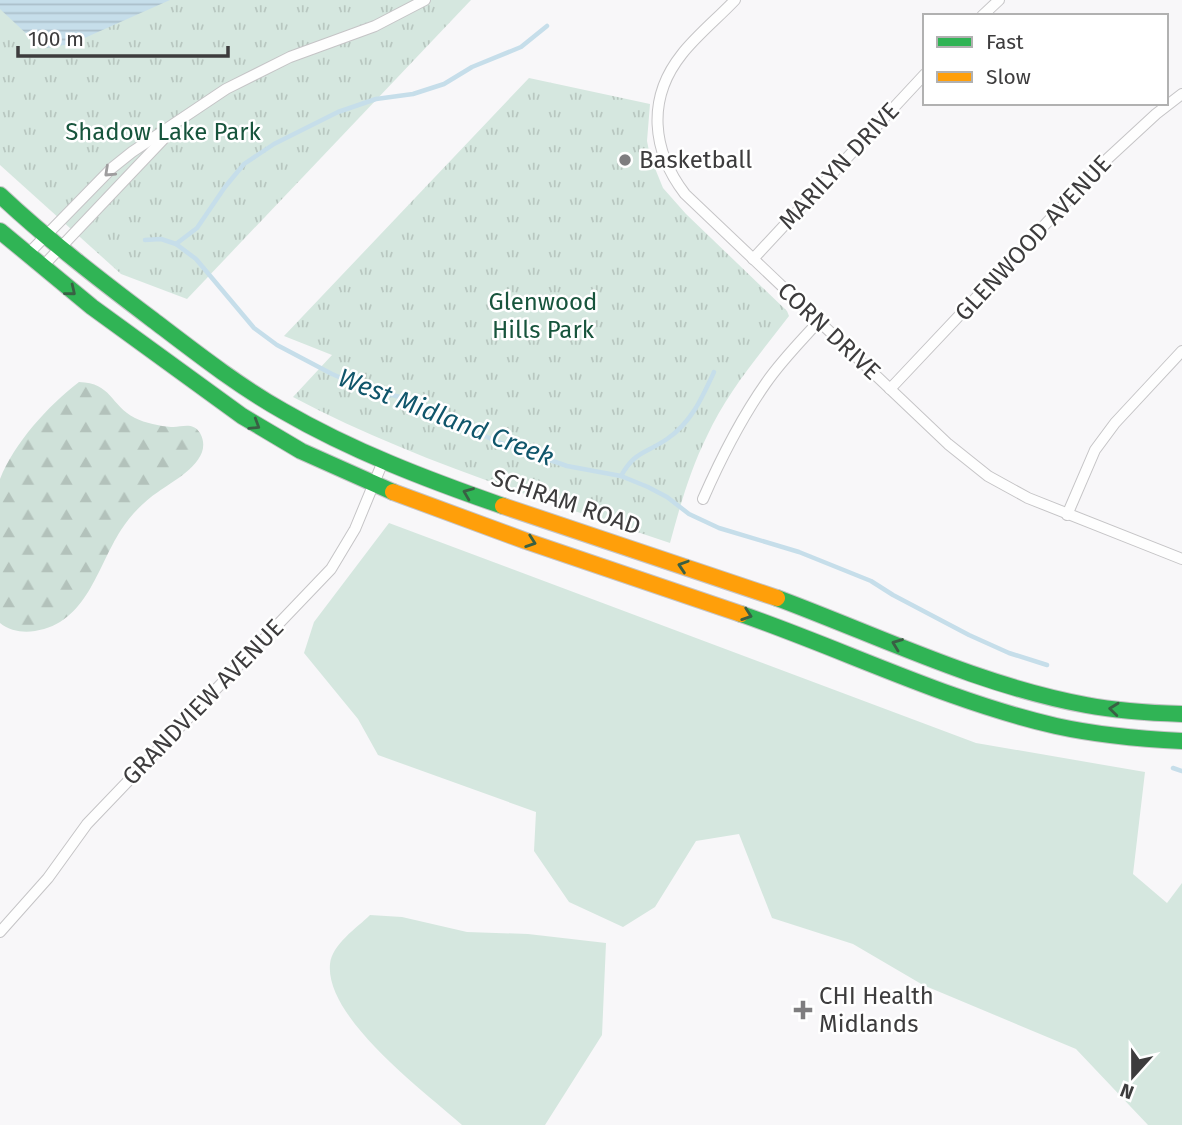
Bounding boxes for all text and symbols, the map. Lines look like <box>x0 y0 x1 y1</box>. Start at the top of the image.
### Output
scale bar <box>18 14 228 58</box>
legend <box>923 14 1168 105</box>
text: 100 m <box>28 26 84 52</box>
text: Fast <box>986 29 1024 55</box>
text: Slow <box>986 64 1031 90</box>
street label: MARILYN DRIVE <box>773 97 905 235</box>
park label: Shadow Lake Park <box>65 118 262 146</box>
place label: Basketball <box>639 146 752 174</box>
street label: GLENWOOD AVENUE <box>949 150 1117 326</box>
marker: Basketball <box>617 152 633 168</box>
one-way arrow <box>104 163 117 176</box>
street label: CORN DRIVE <box>772 276 886 386</box>
one-way arrow <box>63 283 76 295</box>
park label: Glenwood Hills Park <box>489 288 597 344</box>
water label: West Midland Creek <box>334 362 558 473</box>
one-way arrow <box>247 416 260 429</box>
street label: SCHRAM ROAD <box>488 463 644 541</box>
one-way arrow <box>462 487 474 501</box>
one-way arrow <box>525 534 537 548</box>
one-way arrow <box>678 559 690 574</box>
one-way arrow <box>740 607 752 621</box>
street label: GRANDVIEW AVENUE <box>117 613 289 791</box>
one-way arrow <box>891 638 903 652</box>
one-way arrow <box>1108 702 1119 717</box>
place label: CHI Health Midlands <box>819 982 934 1038</box>
marker: CHI Health Midlands <box>793 1000 813 1020</box>
north arrow <box>1098 1041 1168 1111</box>
text: N <box>1117 1078 1137 1104</box>

